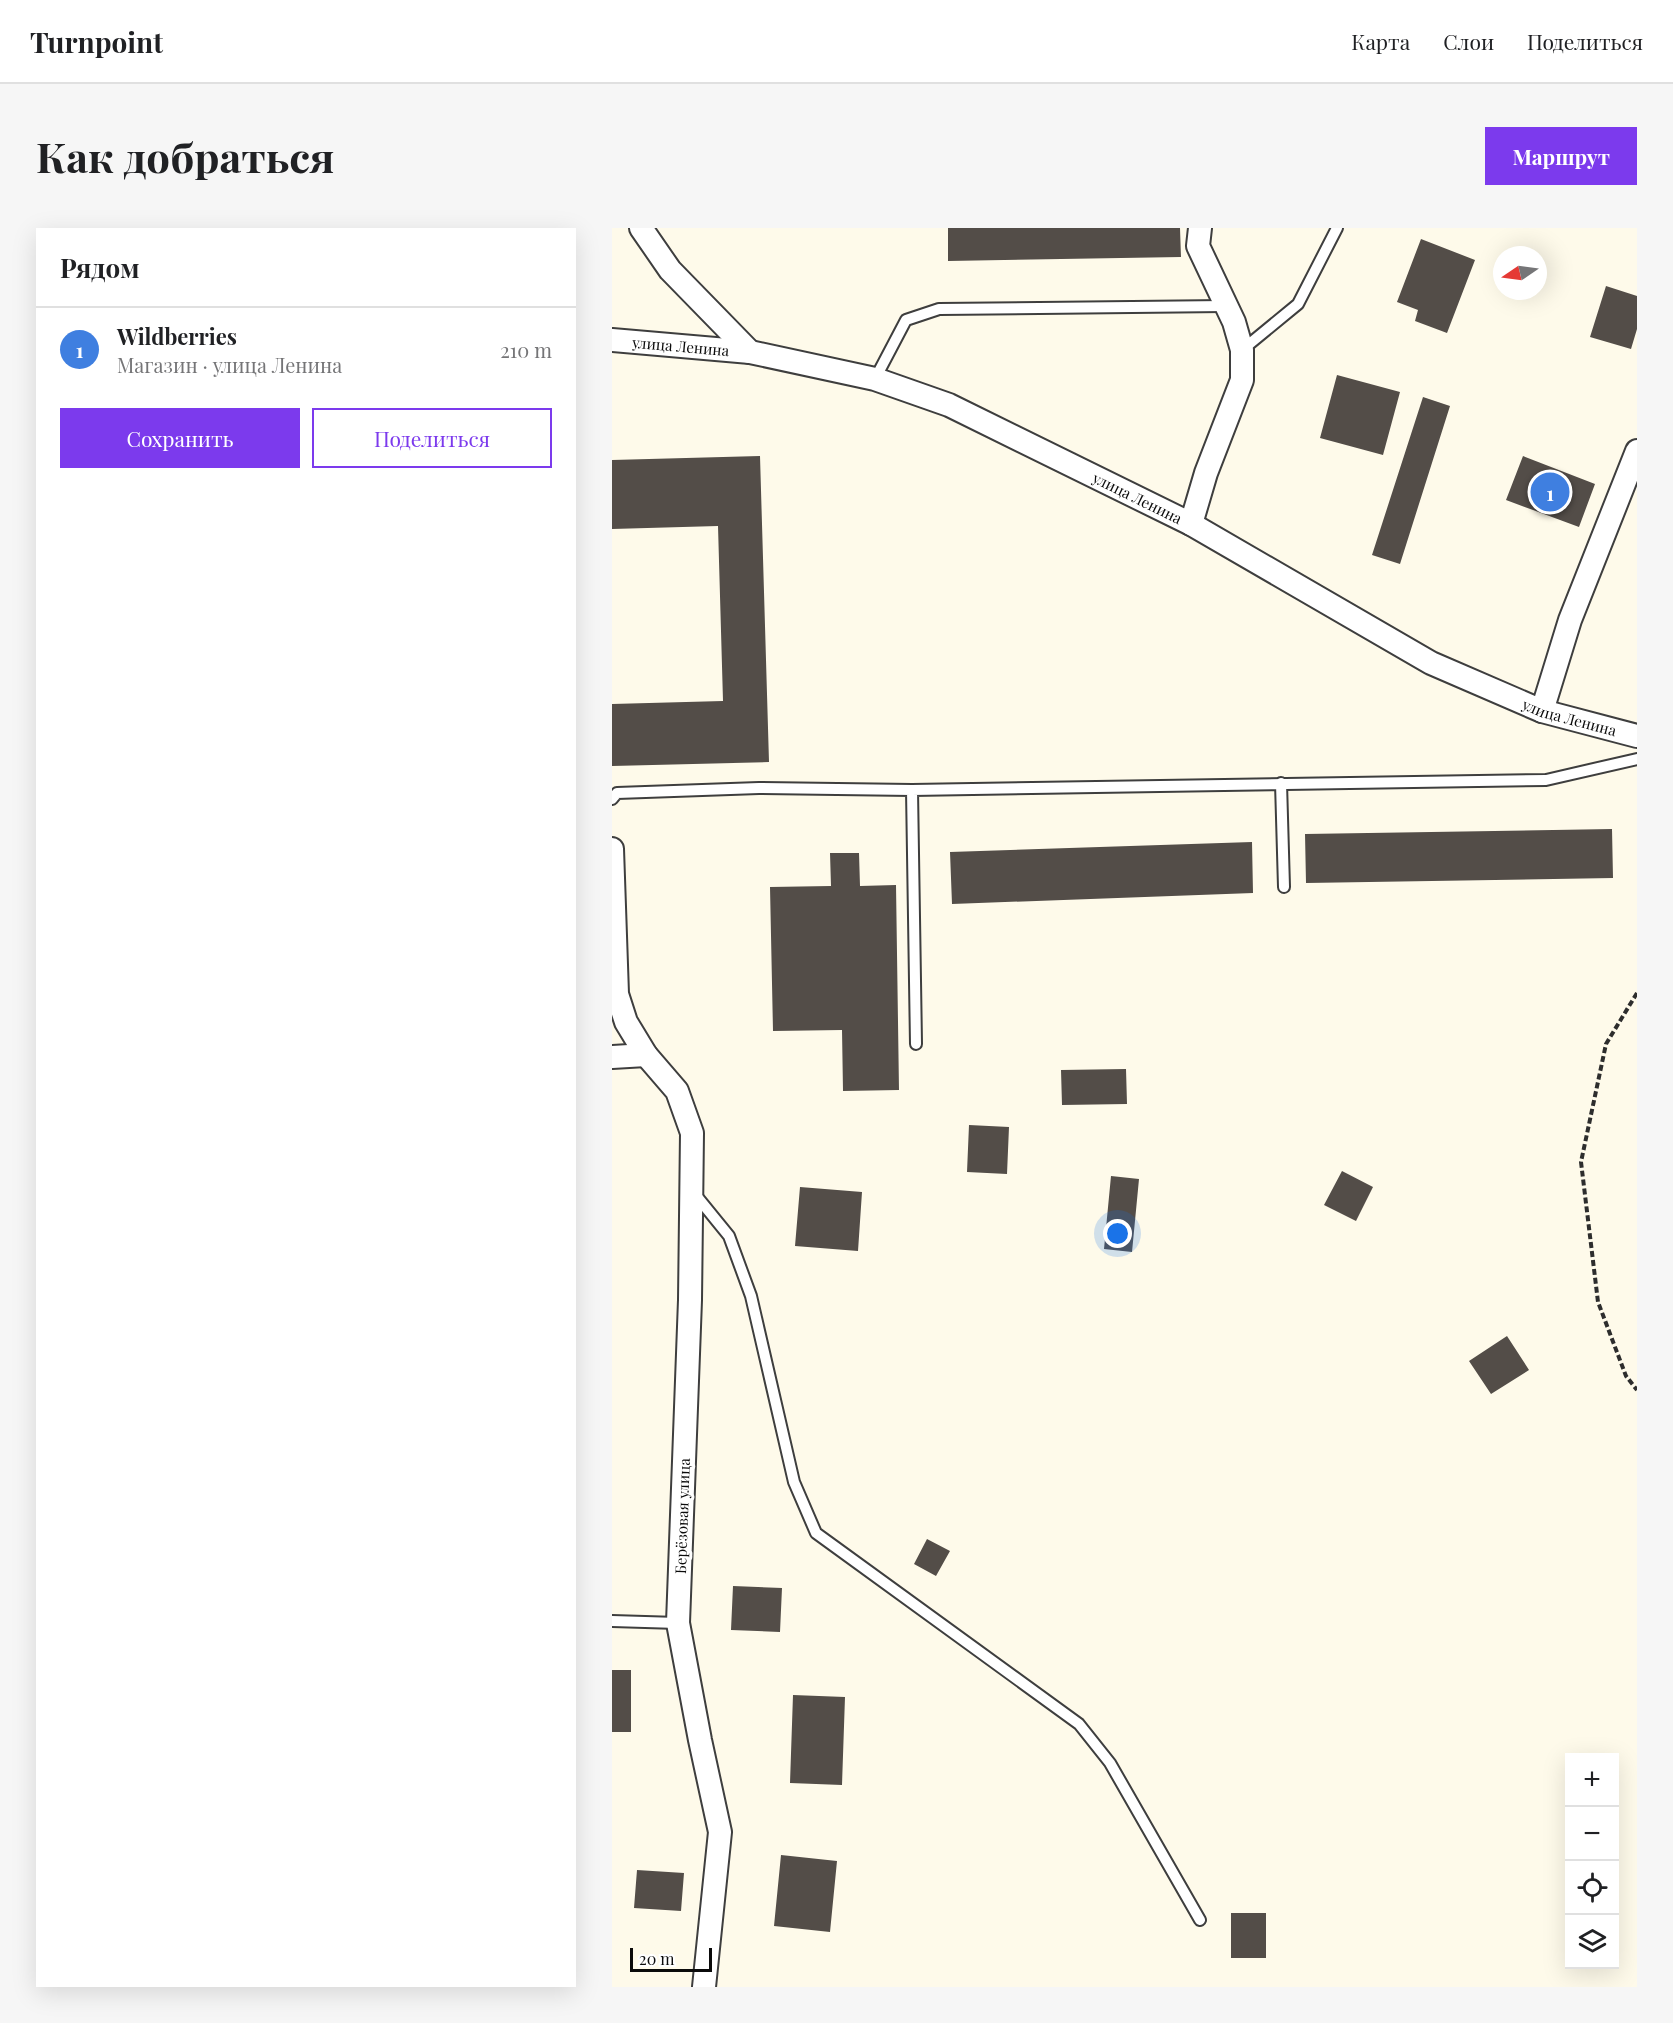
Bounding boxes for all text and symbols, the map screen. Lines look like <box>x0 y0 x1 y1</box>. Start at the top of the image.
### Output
text: Turnpoint <box>30 23 163 60</box>
text: Карта <box>1351 27 1410 55</box>
text: Слои <box>1443 27 1494 55</box>
text: Поделиться <box>1527 27 1643 55</box>
button: Маршрут <box>1485 127 1637 185</box>
text: Как добраться <box>36 128 335 184</box>
north arrow <box>1493 246 1547 300</box>
text: Рядом <box>60 250 139 285</box>
text: Wildberries <box>117 321 237 351</box>
street label: улица Ленина <box>630 332 731 360</box>
text: 1 <box>76 336 83 363</box>
text: 210 m <box>500 336 552 363</box>
text: Магазин · улица Ленина <box>117 351 342 378</box>
button: Сохранить <box>60 408 300 468</box>
button: Поделиться <box>312 408 552 468</box>
street label: улица Ленина <box>1089 467 1186 528</box>
pin: 1 <box>1530 470 1570 514</box>
street label: улица Ленина <box>1518 693 1619 740</box>
your location <box>1103 1219 1132 1248</box>
street label: Берёзовая улица <box>670 1457 694 1574</box>
map controls <box>1565 1753 1619 1969</box>
button: + <box>1565 1753 1619 1807</box>
button: − <box>1565 1807 1619 1861</box>
button: locate <box>1565 1861 1619 1915</box>
button: layers <box>1565 1915 1619 1969</box>
scale bar <box>630 1945 712 1972</box>
text: 20 m <box>639 1948 674 1969</box>

